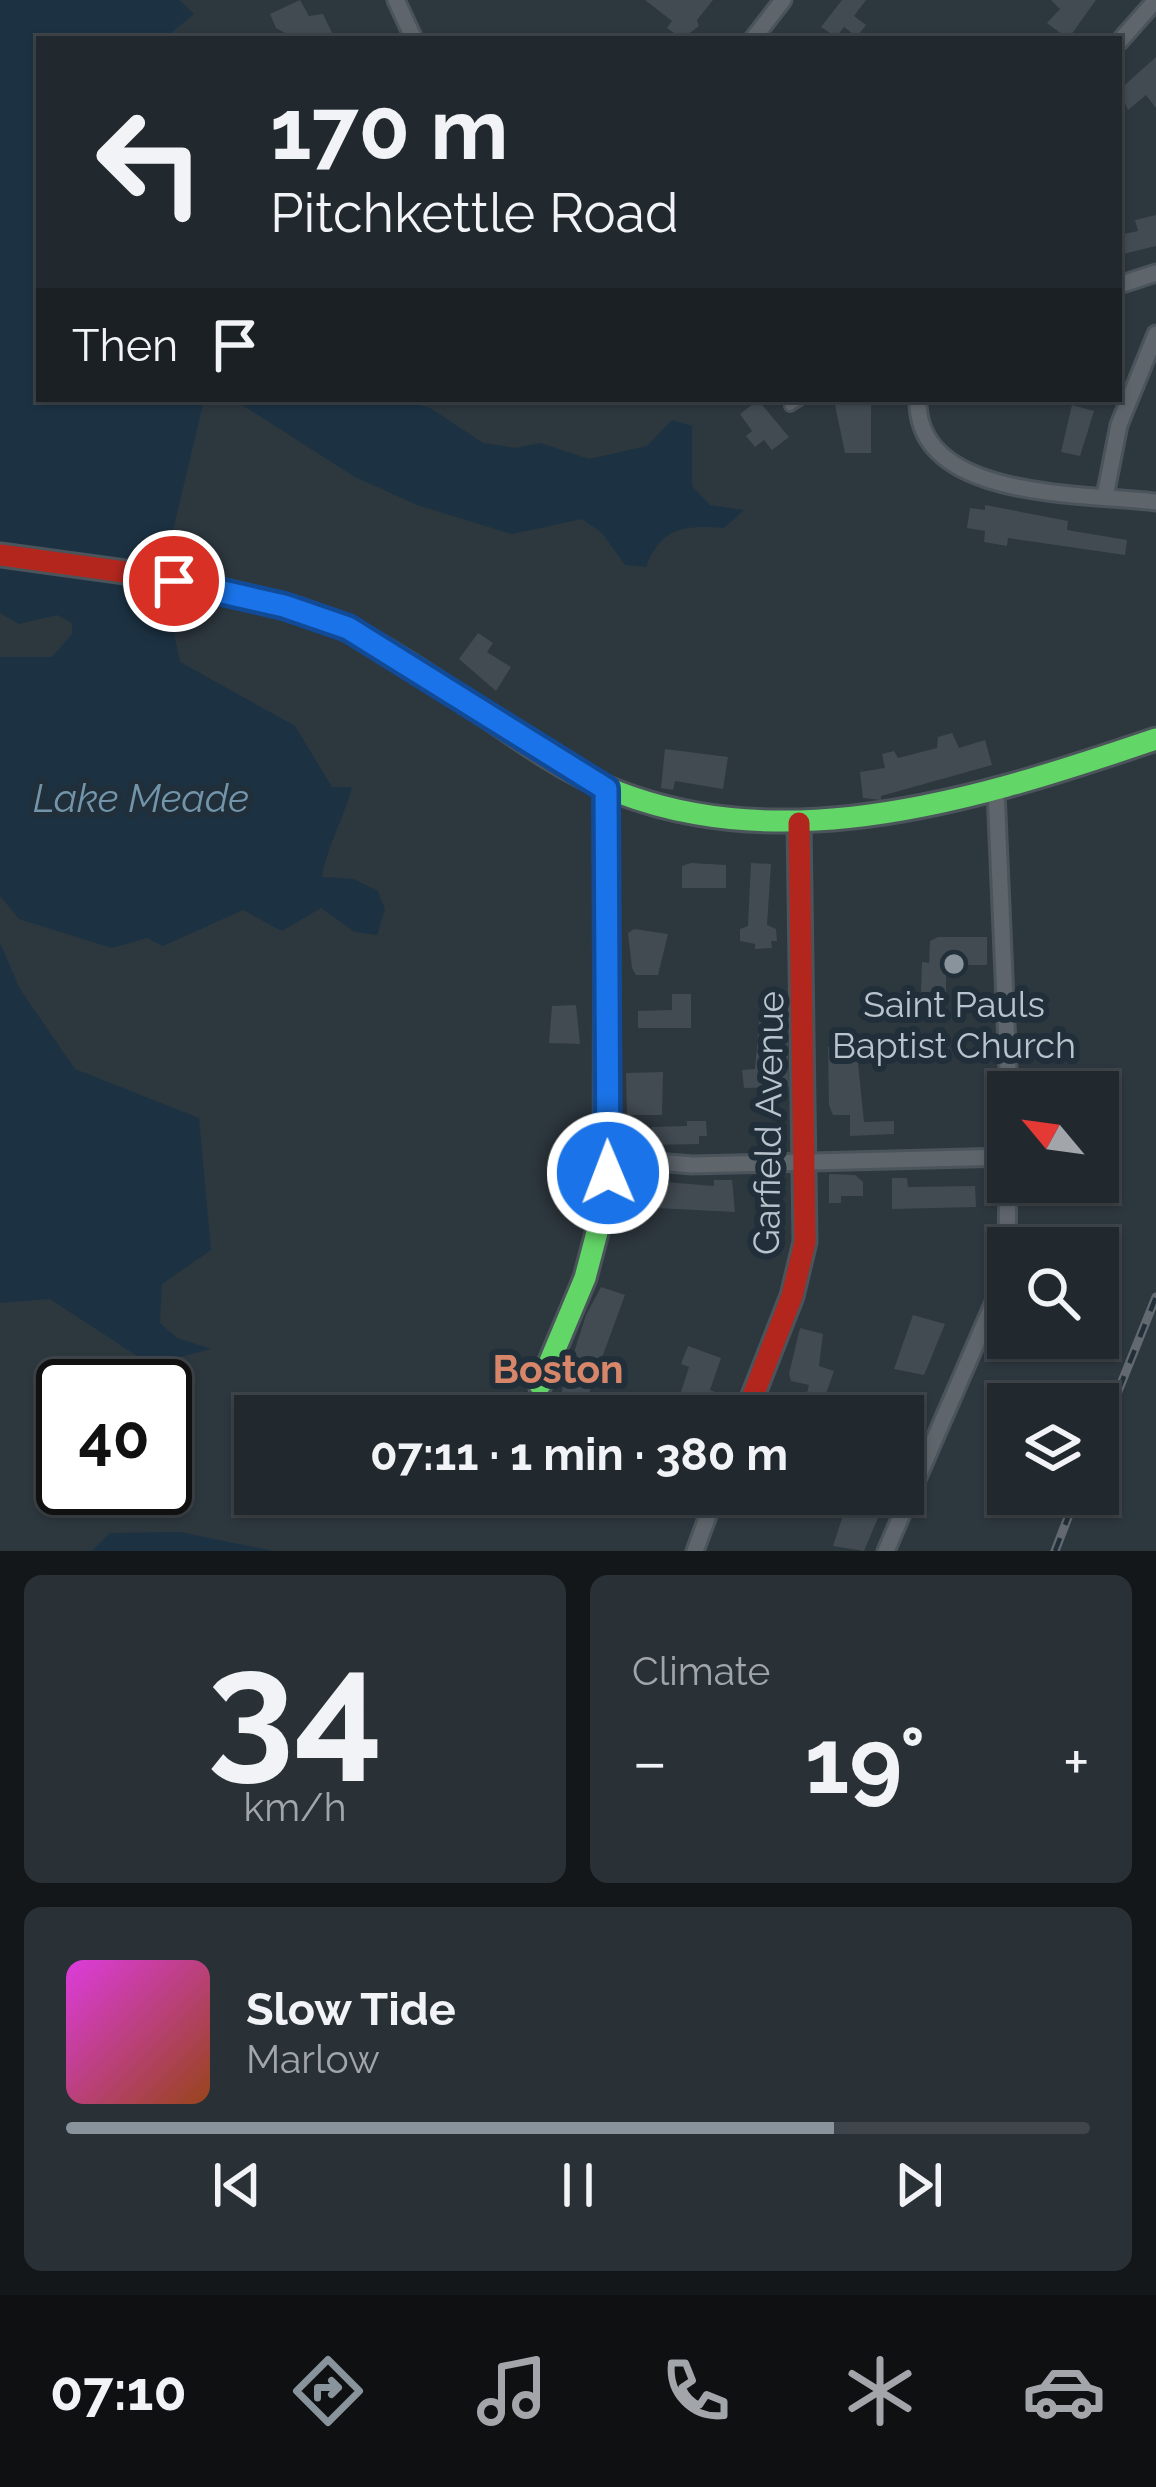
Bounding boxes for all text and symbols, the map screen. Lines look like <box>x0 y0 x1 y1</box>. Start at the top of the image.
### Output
text: 170 m <box>270 80 509 179</box>
icon: left <box>72 84 228 240</box>
text: Pitchkettle Road <box>270 181 679 245</box>
icon: arrive <box>202 312 268 378</box>
text: Then <box>72 319 178 372</box>
pin <box>123 530 225 632</box>
icon: arrive <box>141 548 207 614</box>
water label: Lake Meade <box>33 775 249 821</box>
marker: Saint Pauls Baptist Church <box>941 951 967 977</box>
place label: Saint Pauls Baptist Church <box>832 983 1076 1066</box>
street label: Garfield Avenue <box>745 991 791 1255</box>
north arrow <box>987 1071 1119 1203</box>
map controls <box>987 1071 1119 1515</box>
position arrow <box>545 1110 671 1236</box>
button: search <box>987 1227 1119 1359</box>
district label: Boston <box>492 1346 624 1392</box>
speed limit sign: 40 <box>36 1359 192 1515</box>
button: layers <box>987 1383 1119 1515</box>
text: 07:11 · 1 min · 380 m <box>370 1428 788 1481</box>
text: 34 <box>207 1614 383 1798</box>
text: Climate <box>632 1648 770 1694</box>
text: 19° <box>805 1708 925 1814</box>
text: − <box>632 1723 668 1800</box>
text: + <box>1063 1723 1090 1800</box>
text: km/h <box>244 1784 346 1830</box>
text: Slow Tide <box>246 1983 456 2036</box>
text: Marlow <box>246 2036 380 2082</box>
icon: previous <box>204 2152 270 2218</box>
icon: pause <box>545 2152 611 2218</box>
icon: next <box>886 2152 952 2218</box>
icon: directions <box>286 2349 370 2433</box>
icon: music <box>470 2349 554 2433</box>
icon: phone <box>654 2349 738 2433</box>
icon: climate <box>838 2349 922 2433</box>
icon: car <box>1022 2349 1106 2433</box>
text: 07:10 <box>50 2359 187 2423</box>

